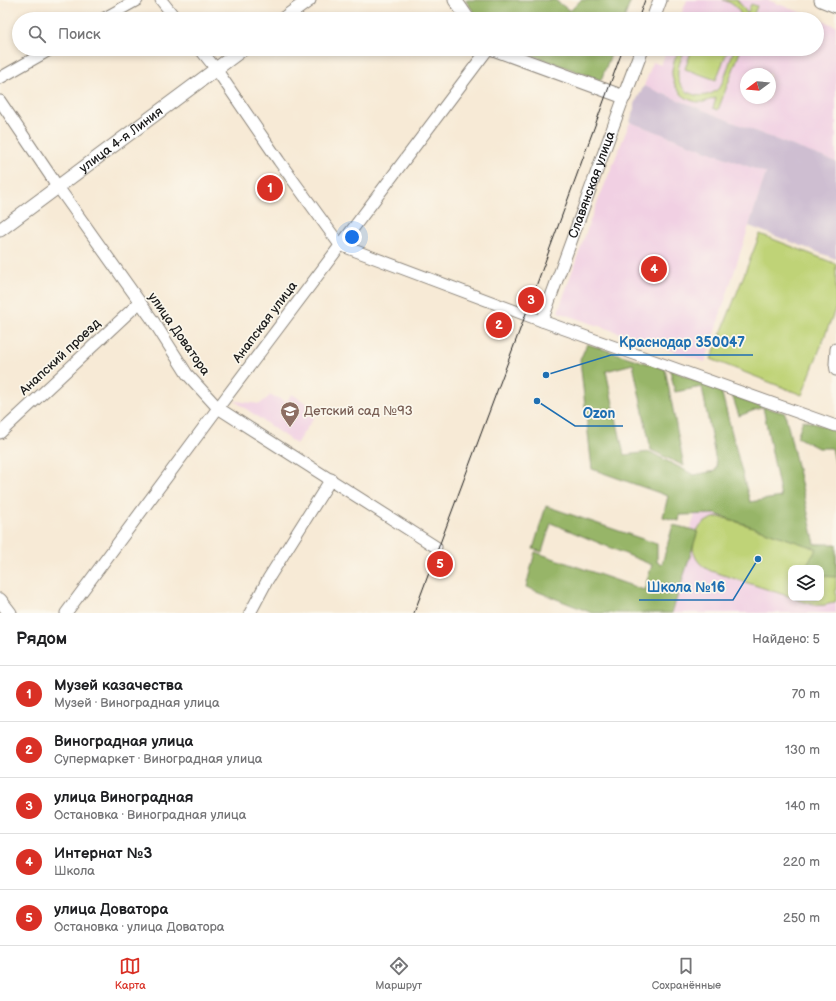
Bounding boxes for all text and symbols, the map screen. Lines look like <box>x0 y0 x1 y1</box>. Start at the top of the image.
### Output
search box <box>12 12 824 56</box>
icon: search <box>26 23 48 45</box>
text: Поиск <box>58 25 101 44</box>
north arrow <box>740 68 776 104</box>
street label: улица 4-я Линия <box>76 103 166 176</box>
street label: Славянская улица <box>565 129 619 241</box>
pin: 1 <box>257 173 283 203</box>
your location <box>342 227 362 247</box>
pin: 4 <box>641 254 667 284</box>
street label: Анапская улица <box>229 278 301 367</box>
pin: 3 <box>518 285 544 315</box>
street label: улица Доватора <box>144 289 214 379</box>
pin: 2 <box>486 310 512 340</box>
street label: Анапский проезд <box>15 315 104 399</box>
callout: Краснодар 350047 <box>611 329 753 355</box>
text: Краснодар 350047 <box>619 334 745 351</box>
school or university icon: Детский сад №93 <box>279 400 301 428</box>
callout: Ozon <box>575 400 623 426</box>
place label: Детский сад №93 <box>304 403 413 419</box>
text: Ozon <box>583 405 615 422</box>
pin: 5 <box>427 549 453 579</box>
map controls <box>788 565 824 601</box>
button: layers <box>788 565 824 601</box>
callout: Школа №16 <box>639 574 733 600</box>
text: Школа №16 <box>647 579 725 596</box>
text: Рядом <box>16 629 67 649</box>
text: Найдено: 5 <box>752 631 820 647</box>
text: Музей казачества <box>54 676 183 695</box>
text: 1 <box>26 686 32 702</box>
text: 70 m <box>792 686 820 702</box>
text: Музей · Виноградная улица <box>54 695 220 711</box>
text: Виноградная улица <box>54 732 193 751</box>
text: 2 <box>25 742 33 758</box>
text: 130 m <box>785 742 820 758</box>
text: Супермаркет · Виноградная улица <box>54 751 263 767</box>
text: улица Виноградная <box>54 788 193 807</box>
text: 3 <box>25 798 33 814</box>
text: 140 m <box>785 798 820 814</box>
text: Остановка · Виноградная улица <box>54 807 246 823</box>
text: Интернат №3 <box>54 844 152 863</box>
text: 4 <box>25 854 33 870</box>
text: 220 m <box>783 854 820 870</box>
text: Школа <box>54 863 95 879</box>
text: улица Доватора <box>54 900 168 919</box>
text: 5 <box>25 910 33 926</box>
text: 250 m <box>783 910 820 926</box>
text: Остановка · улица Доватора <box>54 919 225 935</box>
tab: Карта <box>115 955 146 992</box>
tab: Маршрут <box>375 955 422 992</box>
tab: Сохранённые <box>652 955 721 992</box>

